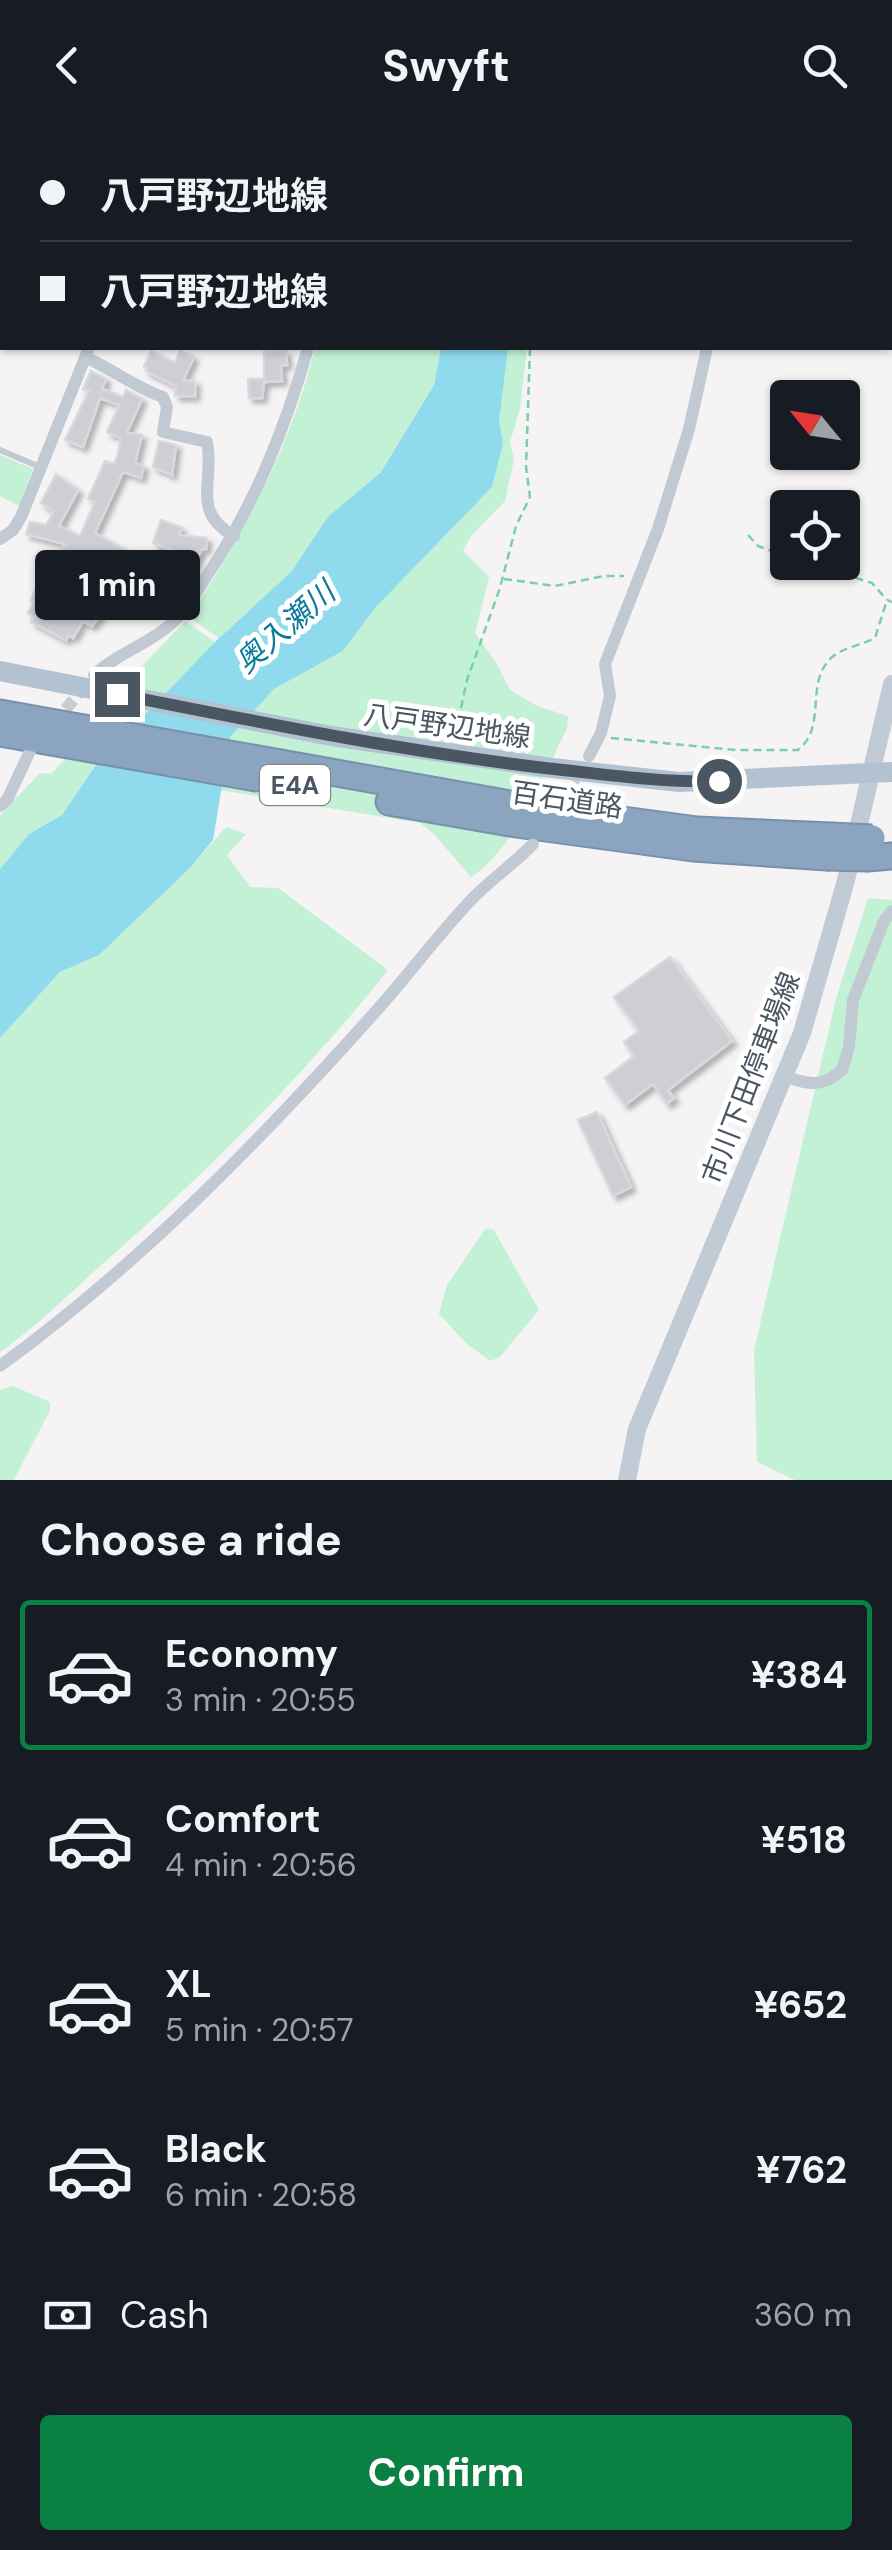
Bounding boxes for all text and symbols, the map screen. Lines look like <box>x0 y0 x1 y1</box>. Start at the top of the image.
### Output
text: Swyft <box>382 36 510 95</box>
icon: back <box>40 38 95 93</box>
icon: search <box>797 38 852 93</box>
text: 八戸野辺地線 <box>100 171 328 221</box>
text: 八戸野辺地線 <box>100 267 328 317</box>
north arrow <box>770 380 860 470</box>
map controls <box>770 380 860 580</box>
button: locate <box>770 490 860 580</box>
callout: 1 min <box>34 549 200 619</box>
text: 1 min <box>79 564 156 606</box>
water label: 奥入瀬川 <box>227 571 345 681</box>
route end <box>95 672 140 717</box>
street label: 八戸野辺地線 <box>361 696 533 756</box>
route start <box>697 759 742 804</box>
road number: E4A <box>260 765 330 805</box>
street label: 百石道路 <box>509 774 625 826</box>
street label: 市川下田停車場線 <box>694 967 808 1189</box>
text: Choose a ride <box>40 1510 342 1569</box>
text: Economy <box>165 1629 338 1679</box>
icon: car <box>45 1630 135 1720</box>
text: ¥384 <box>751 1650 847 1700</box>
text: 3 min · 20:55 <box>165 1679 356 1721</box>
text: Comfort <box>165 1794 321 1844</box>
icon: car <box>45 1795 135 1885</box>
text: ¥518 <box>761 1815 847 1865</box>
text: 4 min · 20:56 <box>165 1844 357 1886</box>
text: XL <box>165 1959 212 2009</box>
icon: car <box>45 1960 135 2050</box>
text: ¥652 <box>754 1980 847 2030</box>
text: 5 min · 20:57 <box>165 2009 353 2051</box>
text: Black <box>165 2124 267 2174</box>
icon: car <box>45 2125 135 2215</box>
text: ¥762 <box>756 2145 847 2195</box>
text: 6 min · 20:58 <box>165 2174 357 2216</box>
icon: cash <box>40 2288 95 2343</box>
text: Cash <box>120 2290 209 2340</box>
text: 360 m <box>754 2294 852 2336</box>
button: Confirm <box>40 2415 852 2530</box>

